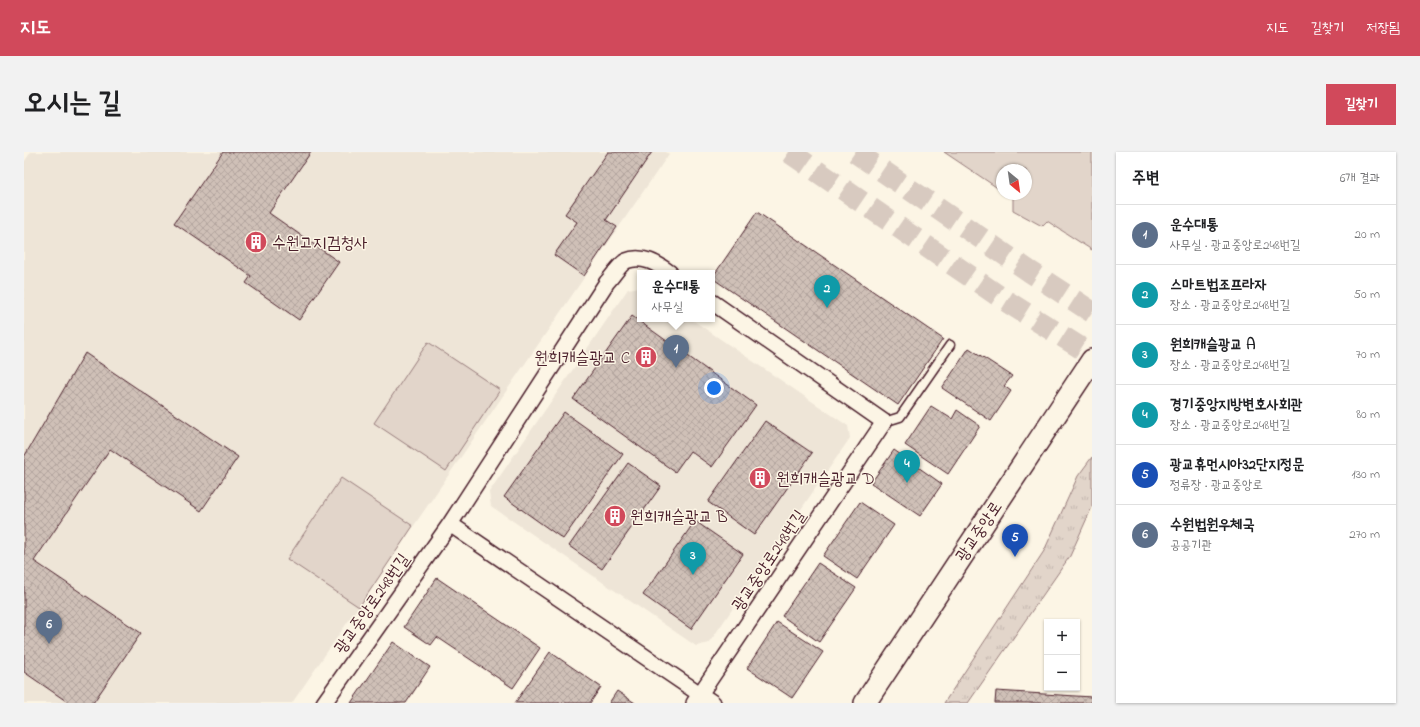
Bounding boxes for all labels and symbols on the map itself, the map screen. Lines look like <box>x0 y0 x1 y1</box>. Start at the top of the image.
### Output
north arrow <box>996 164 1032 200</box>
building icon: 수원고지검청사 <box>243 229 269 255</box>
place label: 수원고지검청사 <box>272 231 368 256</box>
pin: 2 <box>814 275 840 308</box>
pin: 1 <box>663 335 689 368</box>
building icon: 원희캐슬광교 C <box>633 344 659 370</box>
place label: 원희캐슬광교 C <box>534 346 630 371</box>
your location <box>704 378 724 398</box>
pin: 4 <box>894 450 920 483</box>
building icon: 원희캐슬광교 D <box>747 465 773 491</box>
place label: 원희캐슬광교 D <box>776 467 875 492</box>
street label: 광교중앙로 <box>950 496 1009 567</box>
building icon: 원희캐슬광교 B <box>602 503 628 529</box>
place label: 원희캐슬광교 B <box>630 505 728 530</box>
street label: 광교중앙로248번길 <box>726 505 813 617</box>
pin: 5 <box>1002 524 1028 557</box>
pin: 3 <box>680 542 706 575</box>
street label: 광교중앙로248번길 <box>328 548 416 659</box>
pin: 6 <box>36 611 62 644</box>

